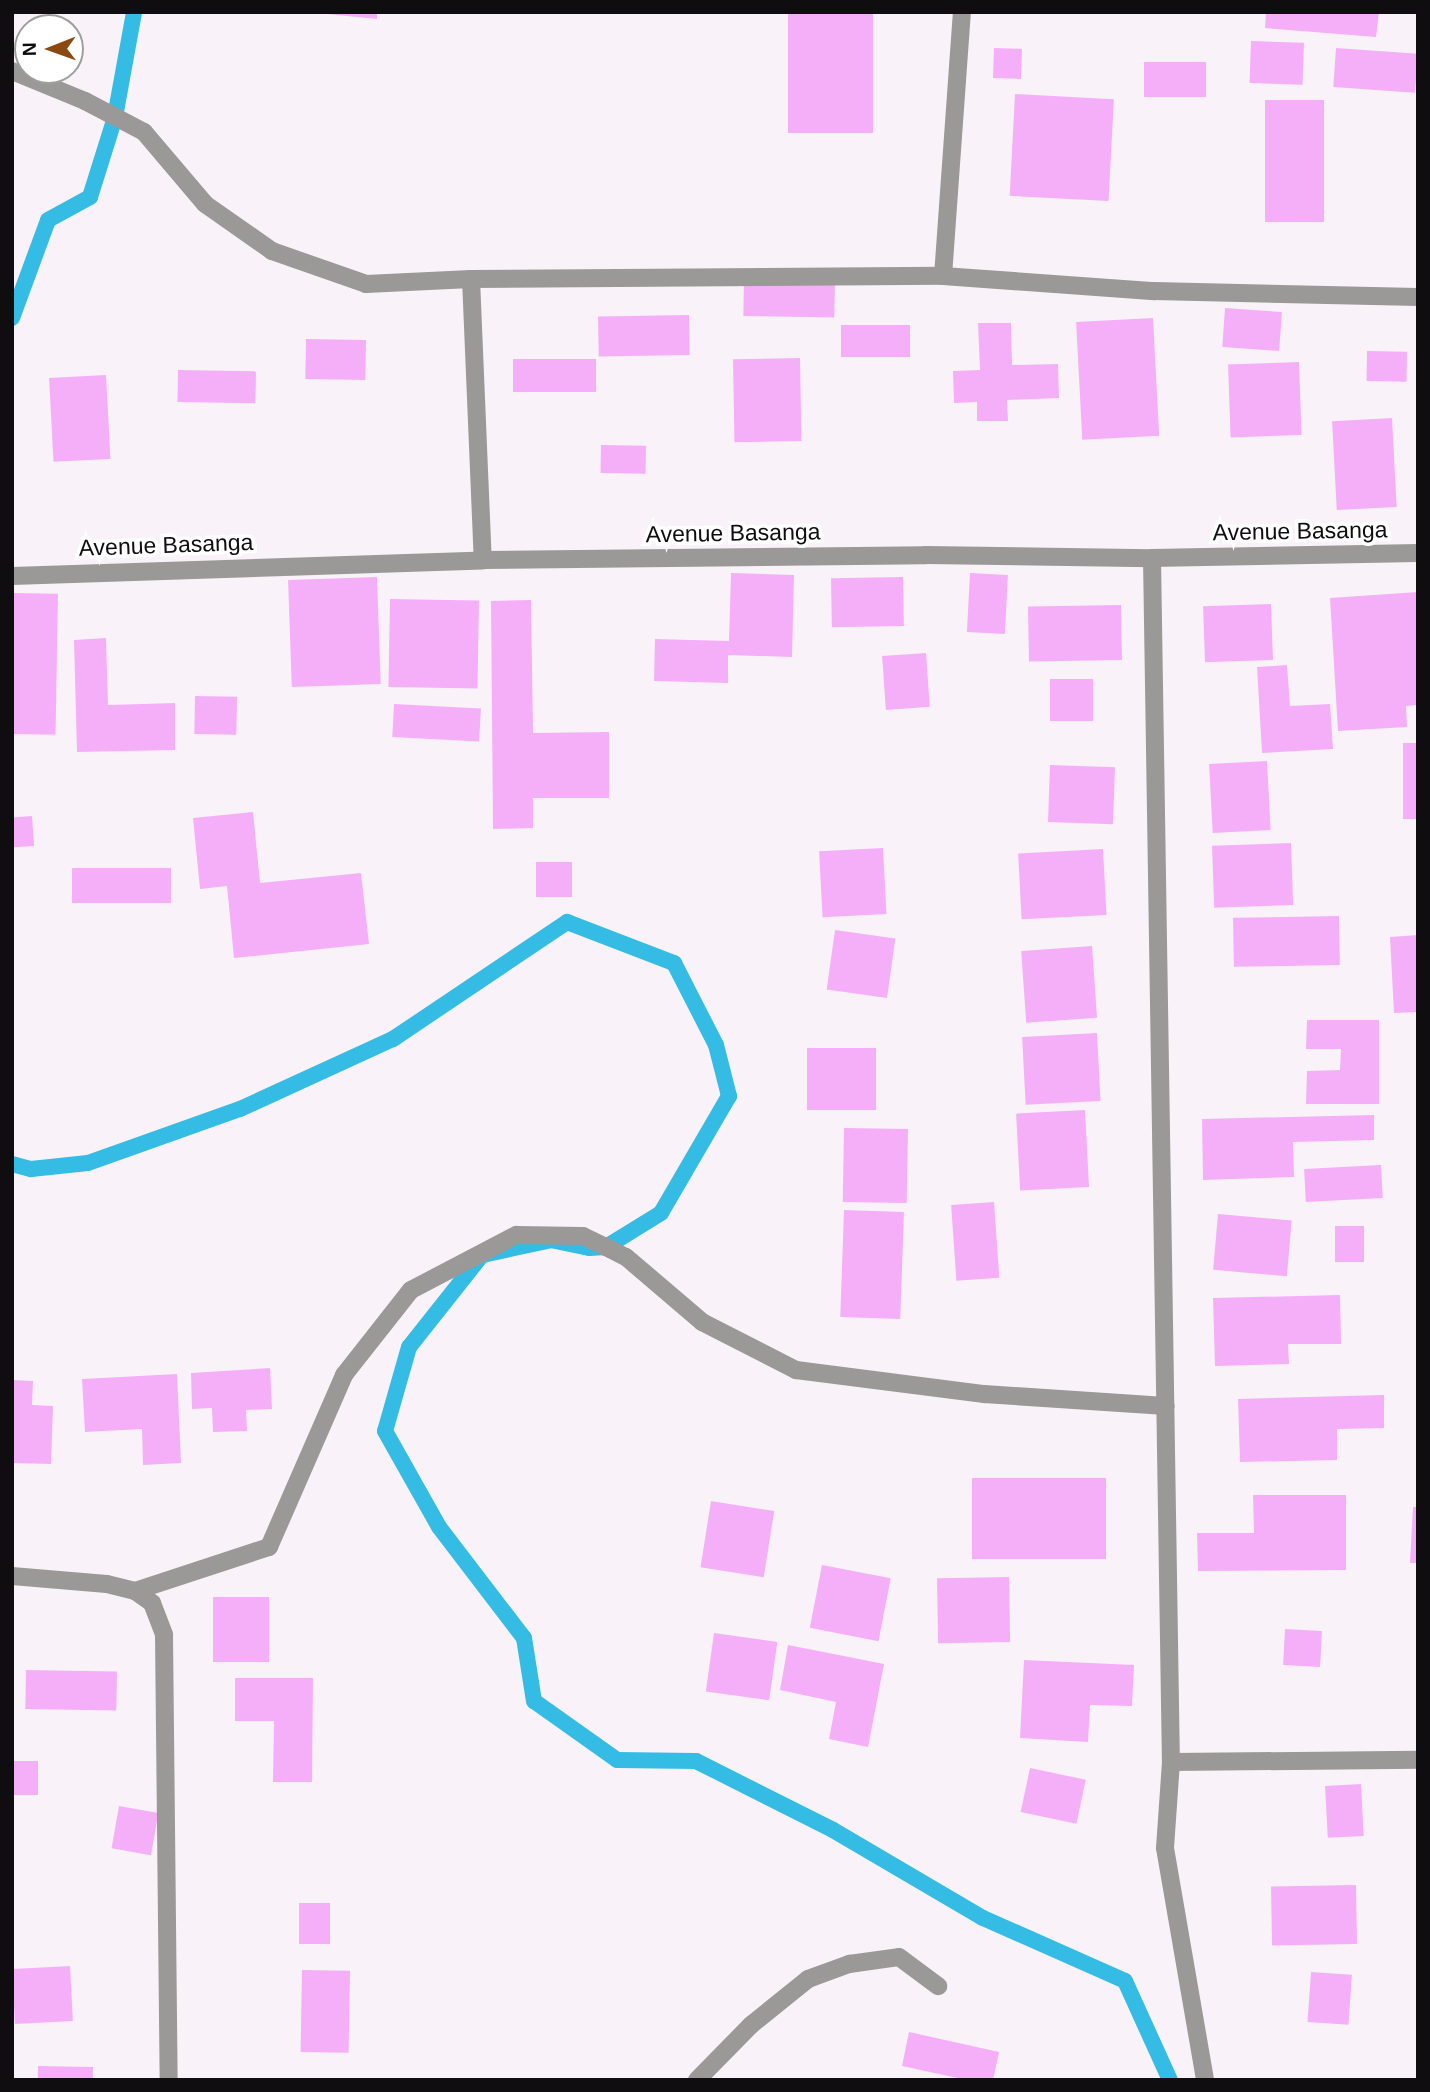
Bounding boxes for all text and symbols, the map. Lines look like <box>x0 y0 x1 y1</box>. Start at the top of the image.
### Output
north arrow <box>14 14 84 84</box>
text: N <box>19 42 40 56</box>
street label: Avenue Basanga <box>1212 516 1388 546</box>
street label: Avenue Basanga <box>645 518 821 548</box>
street label: Avenue Basanga <box>78 528 254 562</box>

